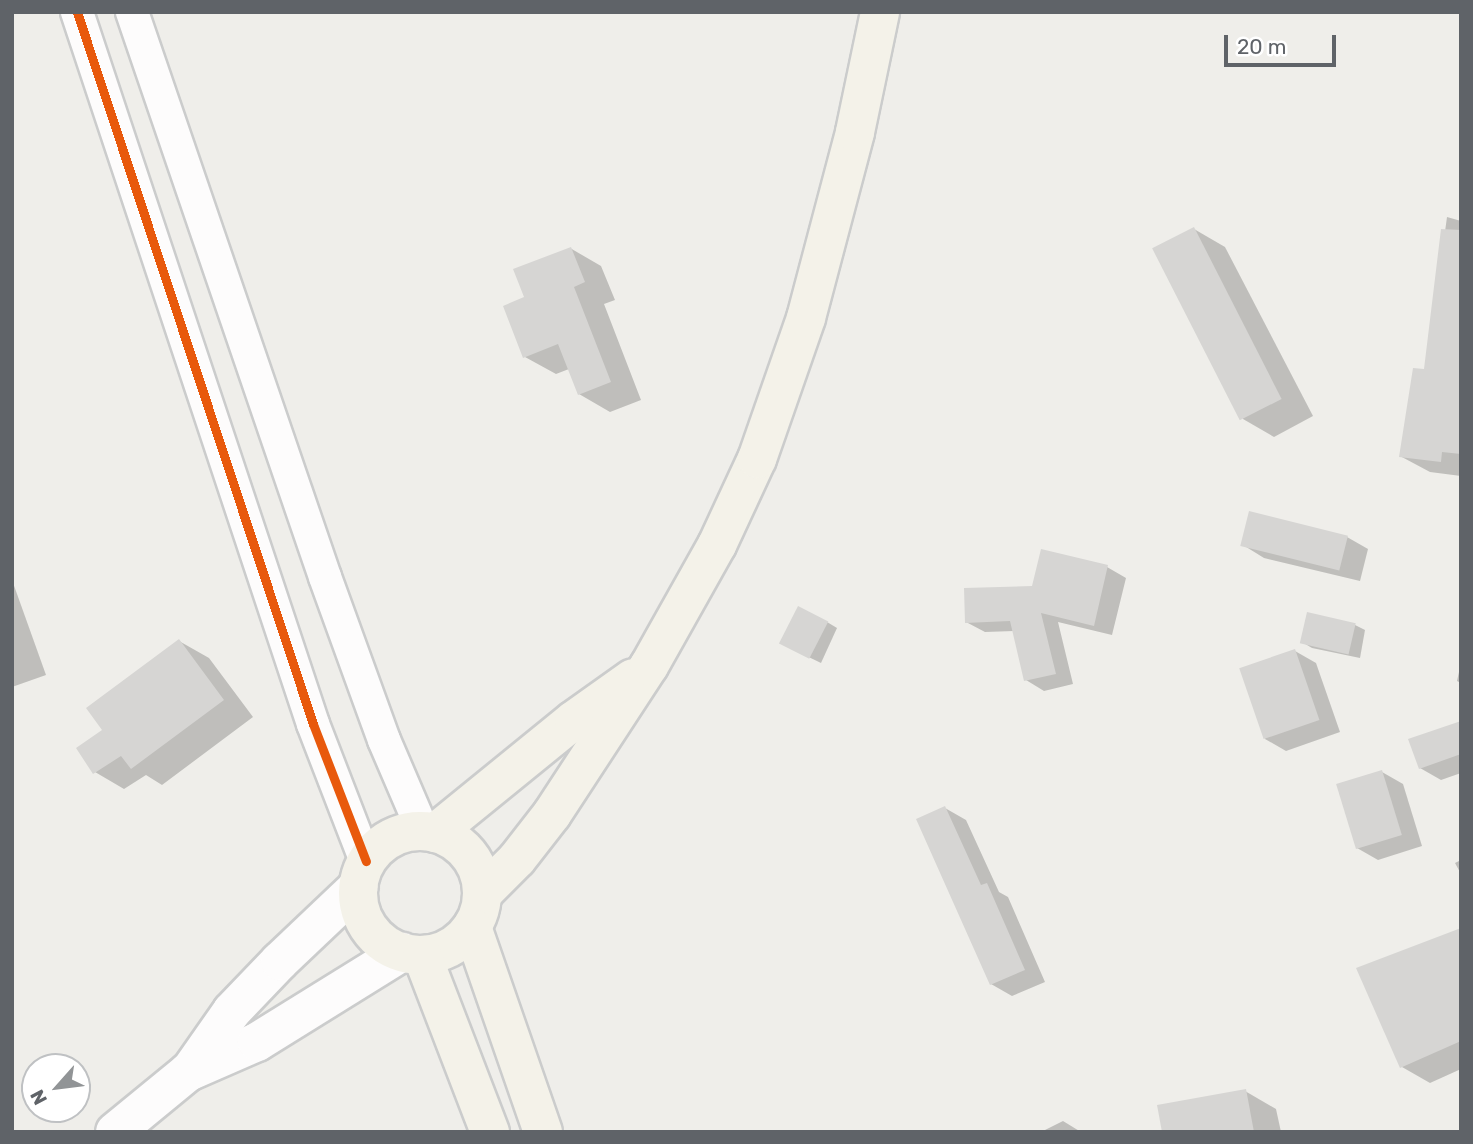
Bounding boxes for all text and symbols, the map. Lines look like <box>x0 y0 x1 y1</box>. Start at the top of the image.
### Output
scale bar <box>1228 21 1340 65</box>
text: 20 m <box>1237 34 1286 59</box>
north arrow <box>21 1053 91 1123</box>
text: N <box>25 1086 52 1109</box>

